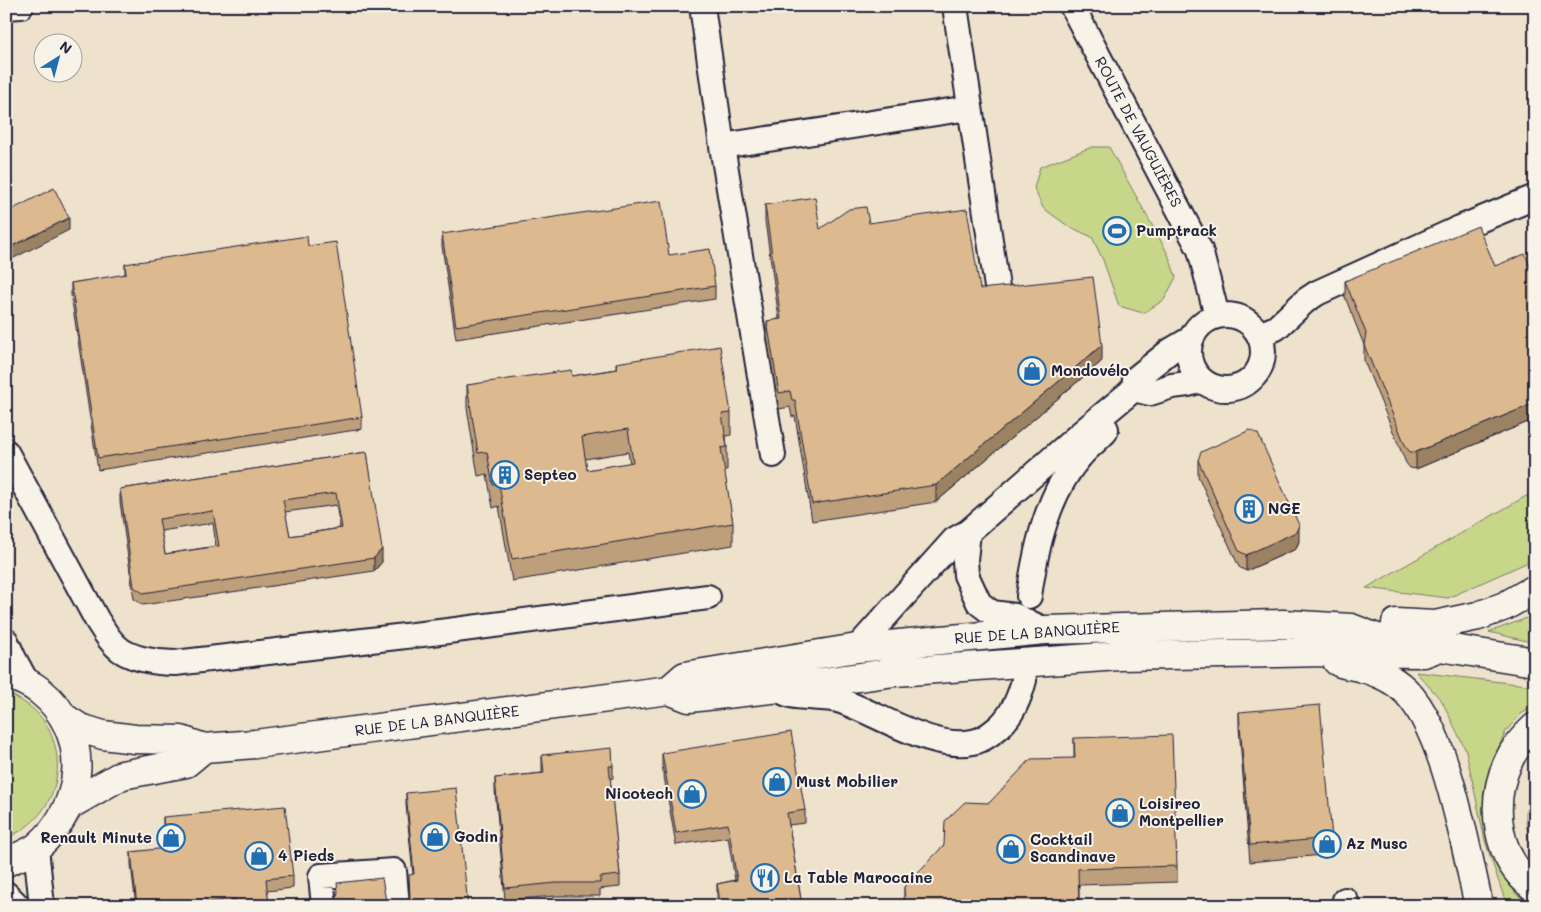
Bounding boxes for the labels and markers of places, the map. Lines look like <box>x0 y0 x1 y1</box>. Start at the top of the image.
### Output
sports icon: Pumptrack <box>1102 216 1132 246</box>
place label: Pumptrack <box>1136 220 1217 240</box>
shop icon: Mondovélo <box>1017 356 1047 386</box>
place label: Mondovélo <box>1051 360 1129 380</box>
building icon: Septeo <box>490 460 520 490</box>
place label: Septeo <box>524 464 577 484</box>
building icon: NGE <box>1234 494 1264 524</box>
place label: NGE <box>1268 498 1301 518</box>
shop icon: Must Mobilier <box>762 767 792 797</box>
place label: Must Mobilier <box>796 771 898 791</box>
shop icon: Nicotech <box>677 779 707 809</box>
place label: Nicotech <box>605 783 673 803</box>
place label: Loisireo Montpellier <box>1139 793 1224 830</box>
shop icon: Loisireo Montpellier <box>1105 798 1135 828</box>
shop icon: Godin <box>420 822 450 852</box>
shop icon: Renault Minute <box>156 823 186 853</box>
place label: Godin <box>454 826 498 846</box>
place label: Renault Minute <box>40 827 152 847</box>
place label: Cocktail Scandinave <box>1030 829 1116 866</box>
shop icon: Az Musc <box>1312 829 1342 859</box>
place label: Az Musc <box>1346 833 1408 853</box>
shop icon: Cocktail Scandinave <box>996 834 1026 864</box>
shop icon: 4 Pieds <box>244 841 274 871</box>
place label: 4 Pieds <box>278 845 334 865</box>
restaurant icon: La Table Marocaine <box>750 863 780 893</box>
place label: La Table Marocaine <box>784 867 932 887</box>

